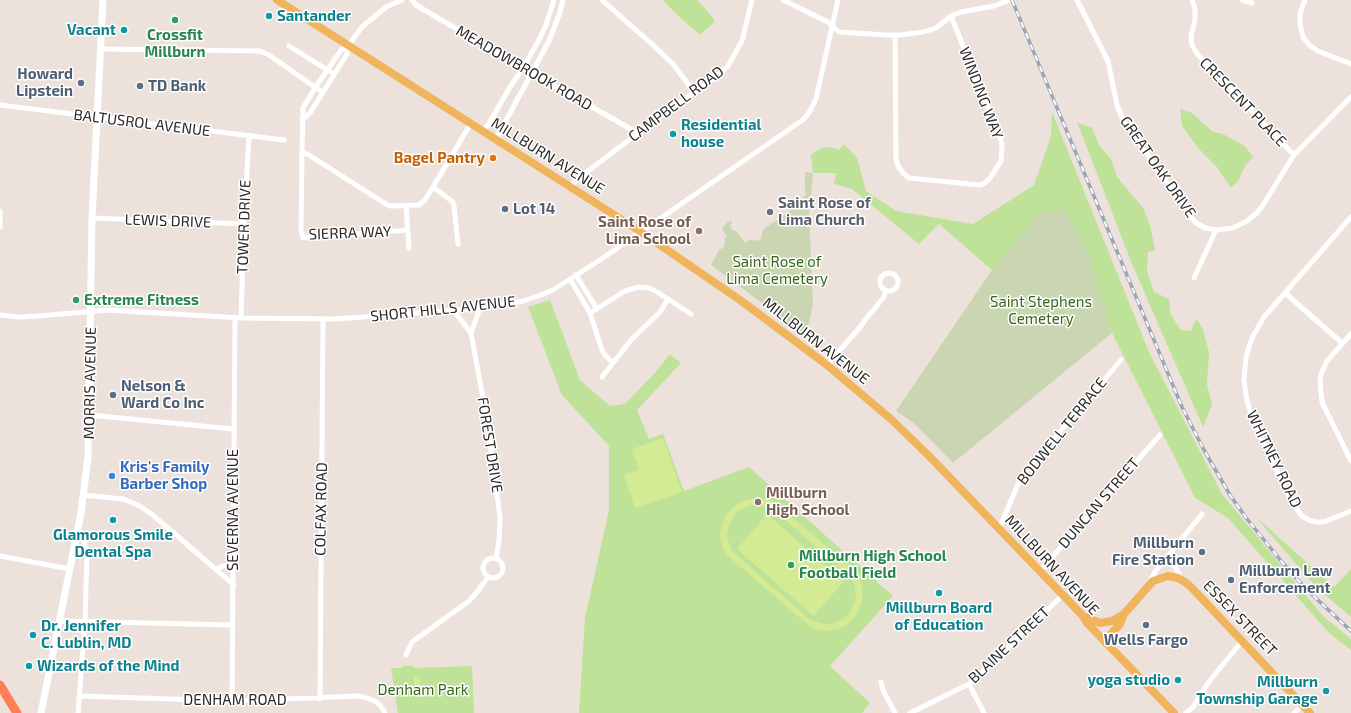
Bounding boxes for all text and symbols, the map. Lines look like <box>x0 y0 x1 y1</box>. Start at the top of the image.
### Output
place label: Santander <box>277 7 351 25</box>
marker: Santander <box>264 11 274 21</box>
marker: Crossfit Millburn <box>170 15 180 25</box>
place label: Vacant <box>67 21 116 39</box>
street label: MEADOWBROOK ROAD <box>453 22 595 114</box>
marker: Vacant <box>119 25 129 35</box>
place label: Crossfit Millburn <box>145 26 205 61</box>
street label: WINDING WAY <box>955 45 1007 141</box>
street label: CRESCENT PLACE <box>1196 54 1290 150</box>
street label: CAMPBELL ROAD <box>625 62 727 146</box>
place label: Howard Lipstein <box>16 65 73 100</box>
place label: TD Bank <box>148 77 206 95</box>
marker: Howard Lipstein <box>76 78 86 88</box>
marker: TD Bank <box>135 81 145 91</box>
street label: BALTUSROL AVENUE <box>73 106 211 140</box>
street label: GREAT OAK DRIVE <box>1116 113 1200 221</box>
street label: MILLBURN AVENUE <box>488 114 608 198</box>
place label: Residential house <box>681 116 761 151</box>
marker: Residential house <box>668 129 678 139</box>
place label: Bagel Pantry <box>394 149 485 167</box>
marker: Bagel Pantry <box>488 153 498 163</box>
street label: TOWER DRIVE <box>233 179 255 275</box>
place label: Saint Rose of Lima Church <box>778 194 871 229</box>
place label: Lot 14 <box>513 200 555 218</box>
marker: Lot 14 <box>500 204 510 214</box>
marker: Saint Rose of Lima Church <box>765 207 775 217</box>
street label: LEWIS DRIVE <box>124 210 212 232</box>
place label: Saint Rose of Lima School <box>598 213 691 248</box>
street label: SIERRA WAY <box>308 223 392 243</box>
marker: Saint Rose of Lima School <box>694 226 704 236</box>
park label: Saint Rose of Lima Cemetery <box>726 253 828 288</box>
place label: Extreme Fitness <box>84 291 199 309</box>
street label: SHORT HILLS AVENUE <box>369 292 517 326</box>
park label: Saint Stephens Cemetery <box>990 293 1092 328</box>
street label: MILLBURN AVENUE <box>759 294 873 388</box>
marker: Extreme Fitness <box>71 295 81 305</box>
street label: MORRIS AVENUE <box>80 326 100 440</box>
street label: BODWELL TERRACE <box>1013 374 1111 488</box>
place label: Nelson & Ward Co Inc <box>121 377 204 412</box>
marker: Nelson & Ward Co Inc <box>108 390 118 400</box>
street label: FOREST DRIVE <box>474 396 506 494</box>
street label: WHITNEY ROAD <box>1243 407 1305 511</box>
street label: SEVERNA AVENUE <box>224 449 242 571</box>
street label: DUNCAN STREET <box>1055 454 1143 552</box>
place label: Kris's Family Barber Shop <box>120 458 209 493</box>
street label: COLFAX ROAD <box>311 462 331 556</box>
marker: Kris's Family Barber Shop <box>107 471 117 481</box>
place label: Millburn High School <box>766 484 850 519</box>
marker: Millburn High School <box>753 497 763 507</box>
street label: MILLBURN AVENUE <box>1001 511 1103 619</box>
marker: Glamorous Smile Dental Spa <box>108 515 118 525</box>
place label: Glamorous Smile Dental Spa <box>53 526 173 561</box>
place label: Millburn Fire Station <box>1112 534 1194 569</box>
place label: Millburn High School Football Field <box>799 547 947 582</box>
marker: Millburn Fire Station <box>1197 547 1207 557</box>
marker: Millburn High School Football Field <box>786 560 796 570</box>
place label: Millburn Law Enforcement <box>1239 562 1333 597</box>
marker: Millburn Law Enforcement <box>1226 575 1236 585</box>
street label: ESSEX STREET <box>1199 576 1281 660</box>
marker: Millburn Board of Education <box>934 588 944 598</box>
place label: Millburn Board of Education <box>886 599 992 634</box>
street label: BLAINE STREET <box>965 603 1053 687</box>
place label: Dr. Jennifer C. Lublin, MD <box>41 617 131 652</box>
marker: Wells Fargo <box>1141 620 1151 630</box>
marker: Dr. Jennifer C. Lublin, MD <box>28 630 38 640</box>
place label: Wells Fargo <box>1104 631 1188 649</box>
place label: Wizards of the Mind <box>37 657 180 675</box>
marker: Wizards of the Mind <box>24 661 34 671</box>
place label: yoga studio <box>1087 671 1170 689</box>
place label: Millburn Township Garage <box>1196 673 1318 708</box>
marker: yoga studio <box>1173 675 1183 685</box>
park label: Denham Park <box>378 681 468 699</box>
marker: Millburn Township Garage <box>1321 686 1331 696</box>
street label: DENHAM ROAD <box>183 691 287 709</box>

